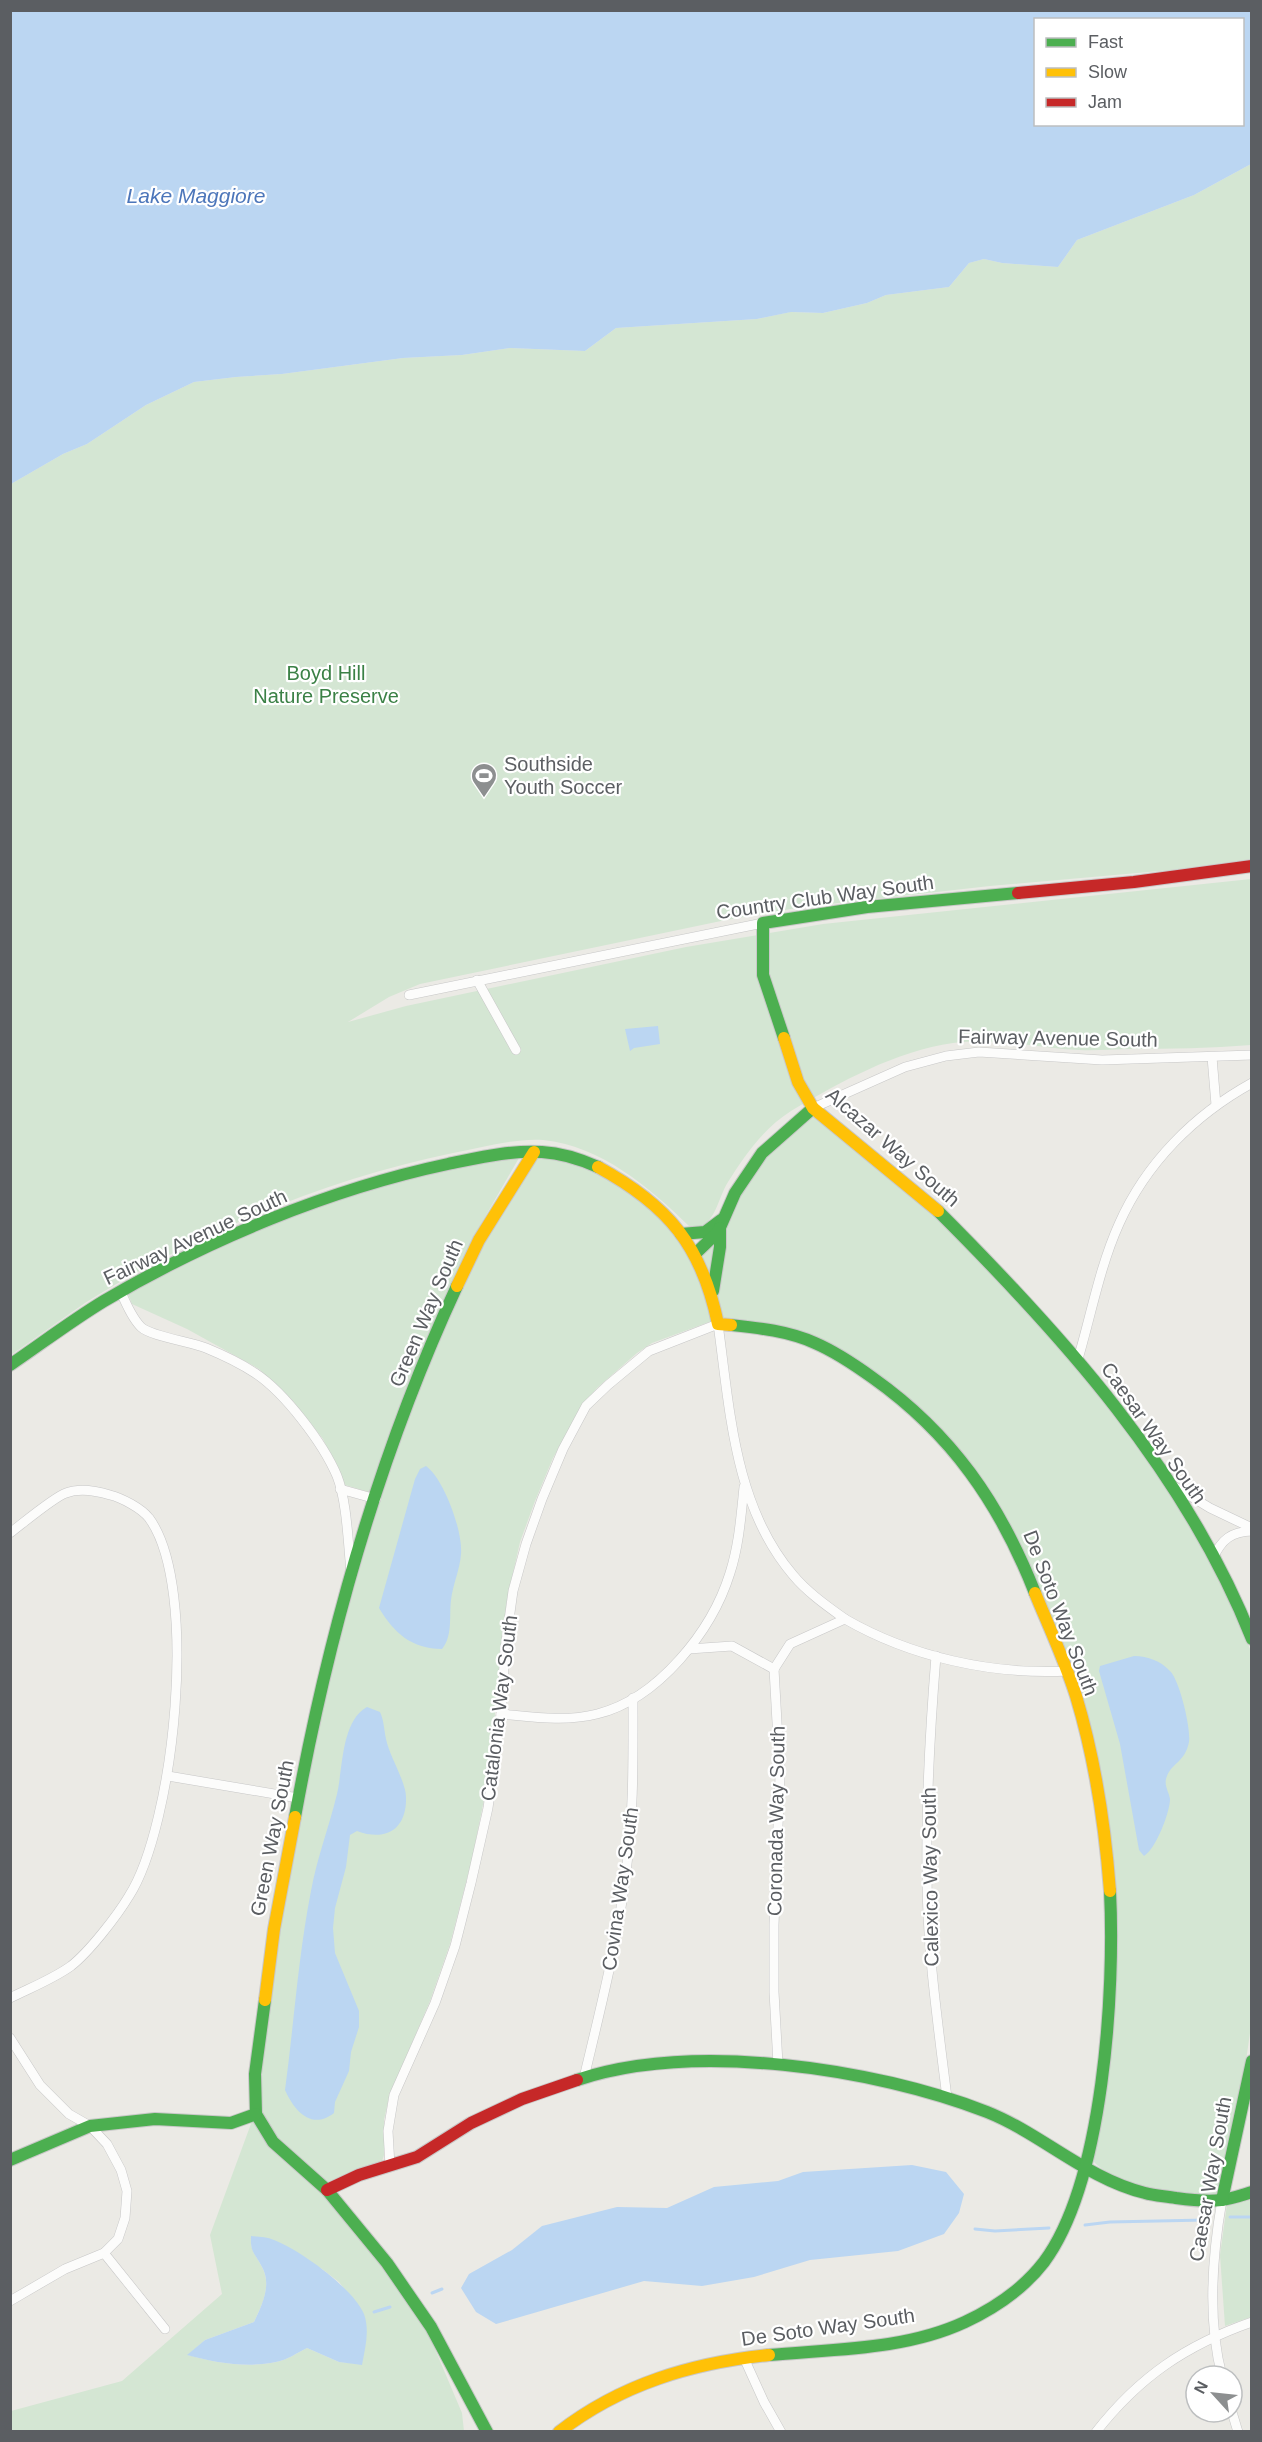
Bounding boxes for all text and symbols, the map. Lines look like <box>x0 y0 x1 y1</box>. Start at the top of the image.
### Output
legend <box>1034 18 1244 126</box>
text: Fast <box>1088 32 1123 52</box>
text: Slow <box>1088 62 1128 82</box>
text: Jam <box>1088 92 1122 112</box>
water label: Lake Maggiore <box>127 184 265 207</box>
park label: Boyd Hill Nature Preserve <box>253 662 399 707</box>
place label: Southside Youth Soccer <box>504 753 623 798</box>
sports icon: Southside Youth Soccer <box>469 761 499 799</box>
street label: Country Club Way South <box>715 871 935 923</box>
street label: Fairway Avenue South <box>958 1025 1158 1051</box>
street label: Alcazar Way South <box>822 1083 964 1211</box>
street label: Fairway Avenue South <box>100 1185 290 1289</box>
street label: Green Way South <box>385 1236 467 1390</box>
street label: Caesar Way South <box>1097 1358 1211 1508</box>
street label: De Soto Way South <box>1019 1527 1103 1699</box>
street label: Catalonia Way South <box>477 1614 521 1802</box>
street label: Coronada Way South <box>763 1726 789 1916</box>
street label: Green Way South <box>246 1758 298 1918</box>
street label: Calexico Way South <box>917 1787 943 1967</box>
street label: Covina Way South <box>598 1806 642 1972</box>
street label: Caesar Way South <box>1185 2095 1235 2263</box>
street label: De Soto Way South <box>740 2304 916 2350</box>
north arrow <box>1184 2364 1244 2424</box>
text: N <box>1191 2378 1211 2396</box>

